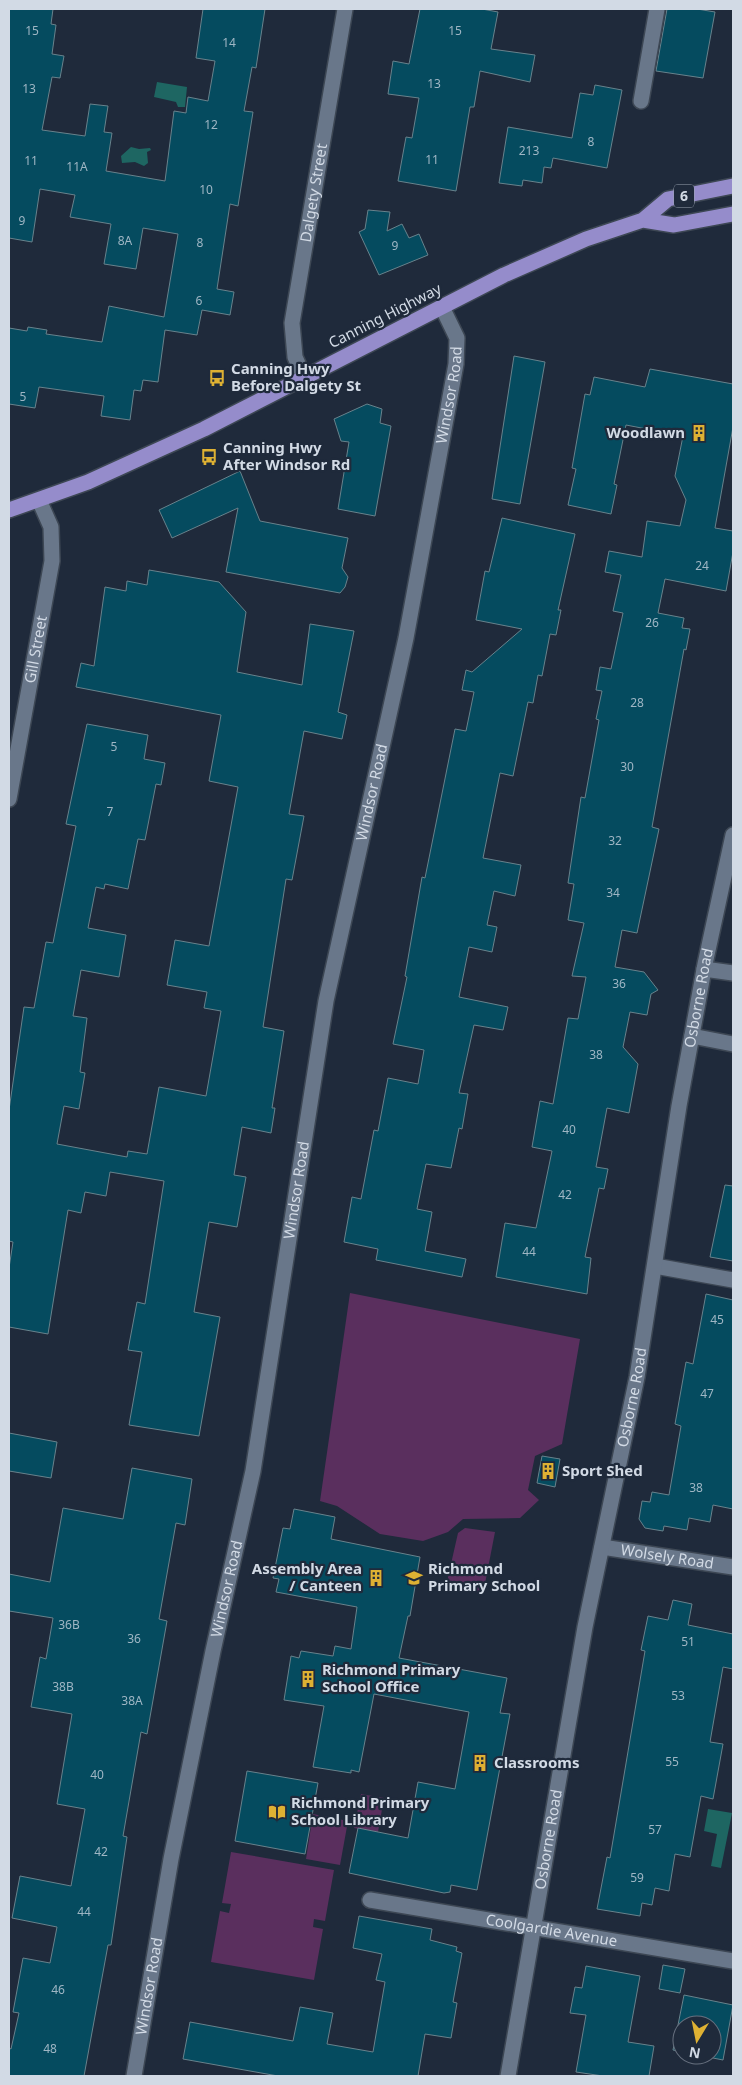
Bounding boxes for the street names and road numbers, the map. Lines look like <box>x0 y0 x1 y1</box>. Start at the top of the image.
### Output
street label: Dalgety Street <box>295 141 331 244</box>
road number: 6 <box>674 185 694 208</box>
street label: Canning Highway <box>325 278 445 352</box>
street label: Windsor Road <box>431 346 466 445</box>
street label: Gill Street <box>19 613 51 685</box>
street label: Windsor Road <box>351 742 391 843</box>
street label: Osborne Road <box>679 946 717 1049</box>
street label: Windsor Road <box>278 1140 313 1240</box>
street label: Osborne Road <box>612 1346 650 1449</box>
street label: Windsor Road <box>205 1538 246 1639</box>
street label: Wolsely Road <box>620 1539 715 1573</box>
street label: Osborne Road <box>529 1788 566 1891</box>
street label: Coolgardie Avenue <box>484 1909 619 1950</box>
street label: Windsor Road <box>130 1936 166 2037</box>

